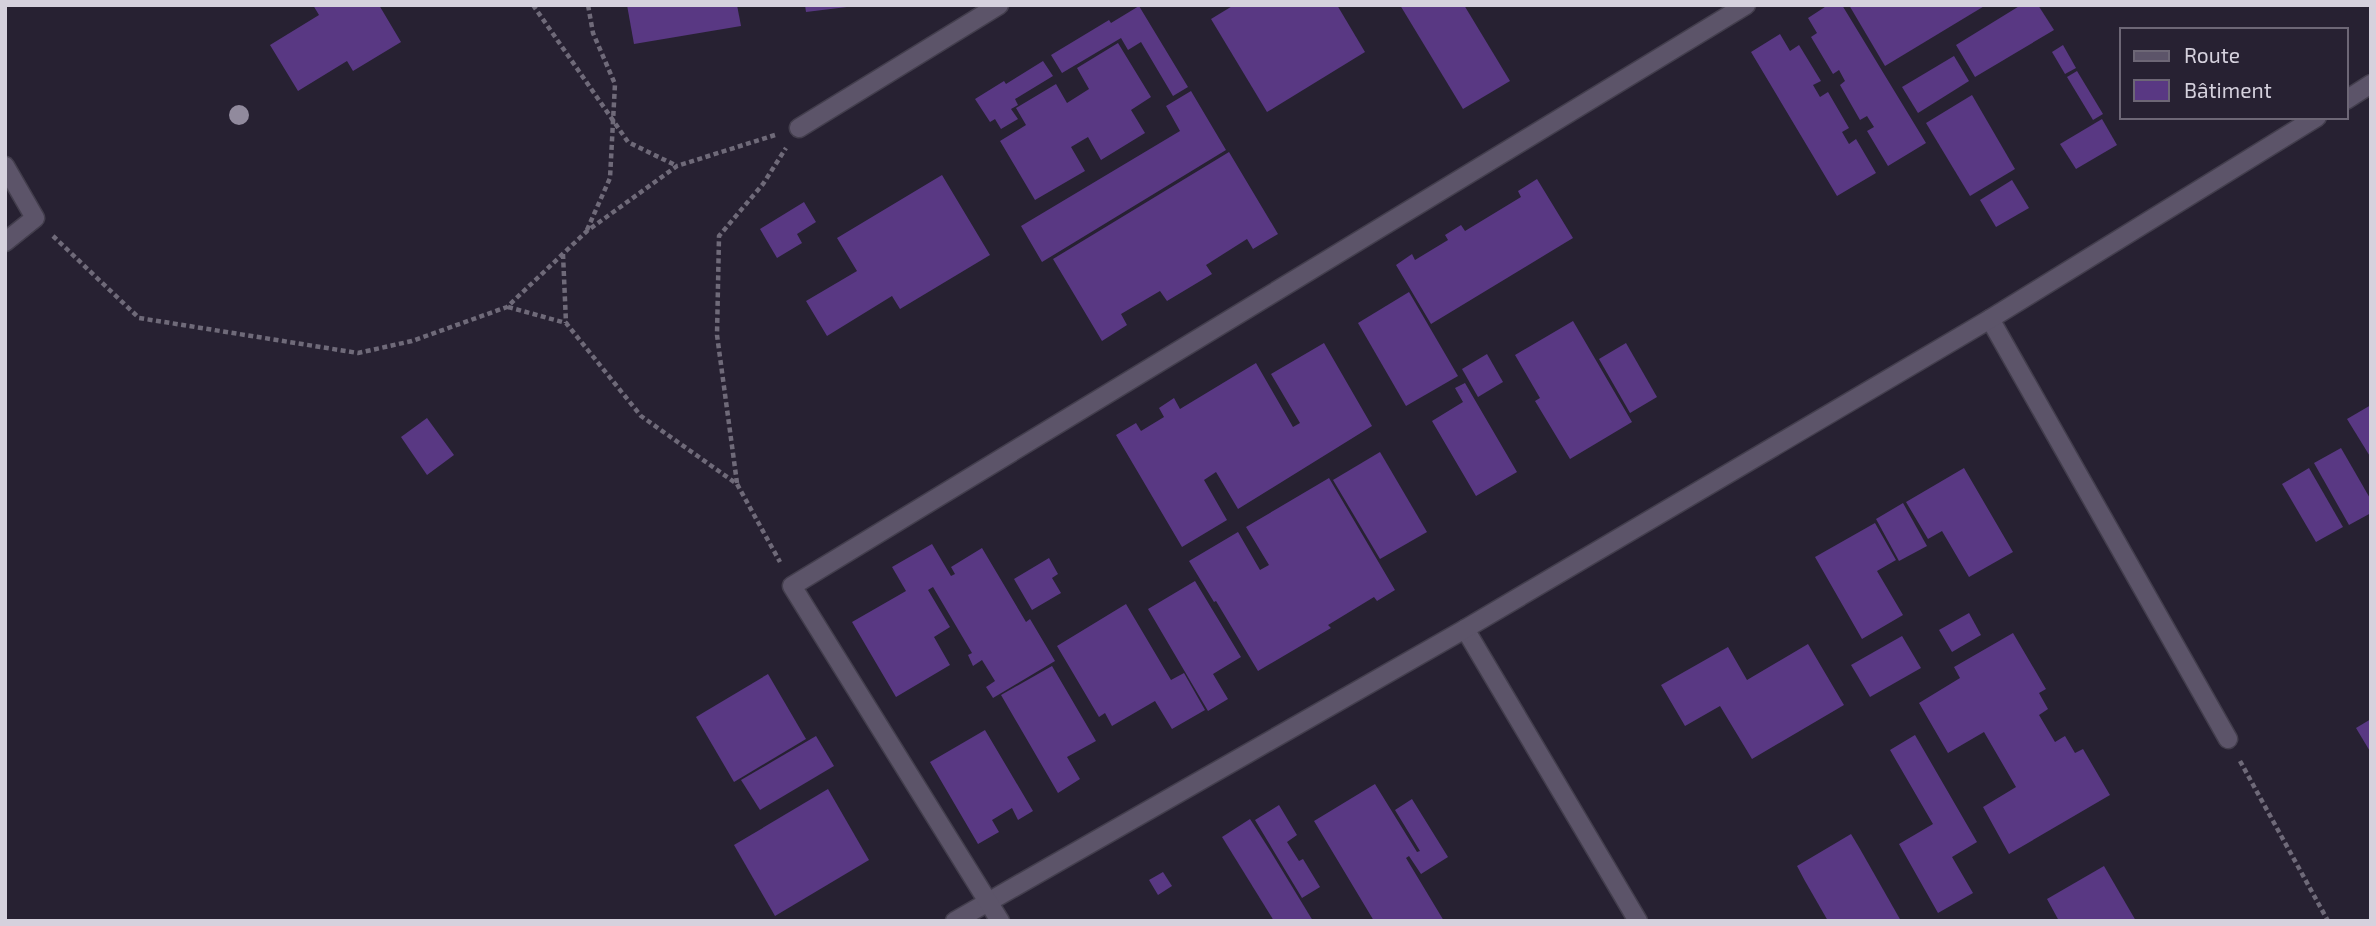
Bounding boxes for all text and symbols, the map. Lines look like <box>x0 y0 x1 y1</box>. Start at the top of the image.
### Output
legend <box>2120 28 2348 119</box>
text: Route <box>2184 42 2240 67</box>
text: Bâtiment <box>2184 77 2272 102</box>

